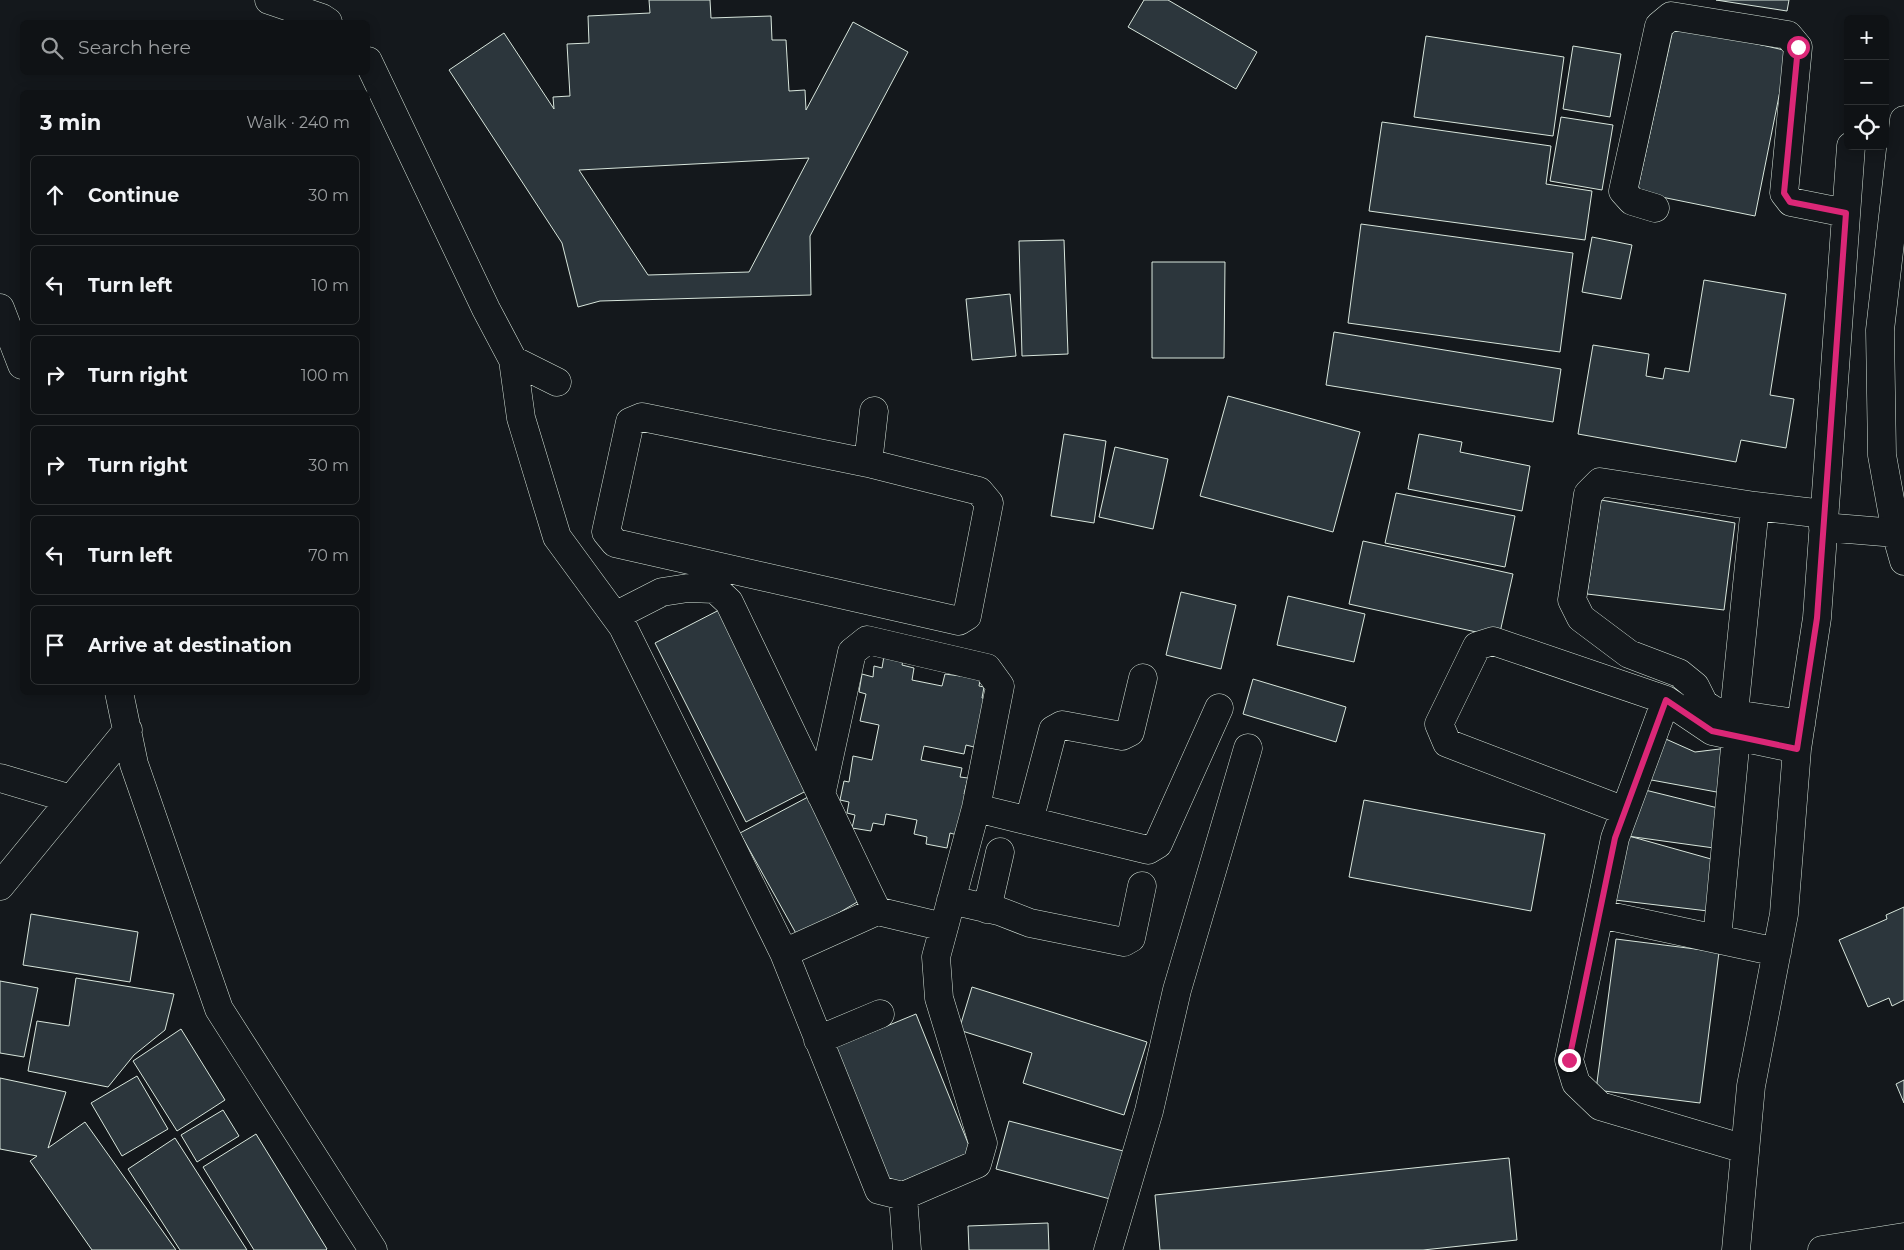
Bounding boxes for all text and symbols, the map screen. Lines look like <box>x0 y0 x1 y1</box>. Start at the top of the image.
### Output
map controls <box>1844 15 1889 150</box>
button: + <box>1844 15 1889 60</box>
search box <box>20 20 370 75</box>
icon: search <box>38 34 66 62</box>
text: Search here <box>78 36 191 59</box>
route start <box>1787 36 1810 59</box>
button: − <box>1844 60 1889 105</box>
button: locate <box>1844 105 1889 150</box>
text: 3 min <box>40 110 101 135</box>
text: Walk · 240 m <box>246 113 350 132</box>
icon: ahead <box>41 181 69 209</box>
text: Continue <box>88 184 179 207</box>
text: 30 m <box>308 186 349 205</box>
icon: left <box>41 271 69 299</box>
text: Turn left <box>88 274 173 297</box>
text: 10 m <box>311 276 349 295</box>
icon: right <box>41 361 69 389</box>
text: Turn right <box>88 364 188 387</box>
text: 100 m <box>301 366 349 385</box>
icon: right <box>41 451 69 479</box>
text: Turn right <box>88 454 188 477</box>
text: 30 m <box>308 456 349 475</box>
icon: left <box>41 541 69 569</box>
text: Turn left <box>88 544 173 567</box>
text: 70 m <box>308 546 349 565</box>
icon: arrive <box>41 631 69 659</box>
text: Arrive at destination <box>88 634 292 657</box>
route end <box>1558 1049 1581 1072</box>

